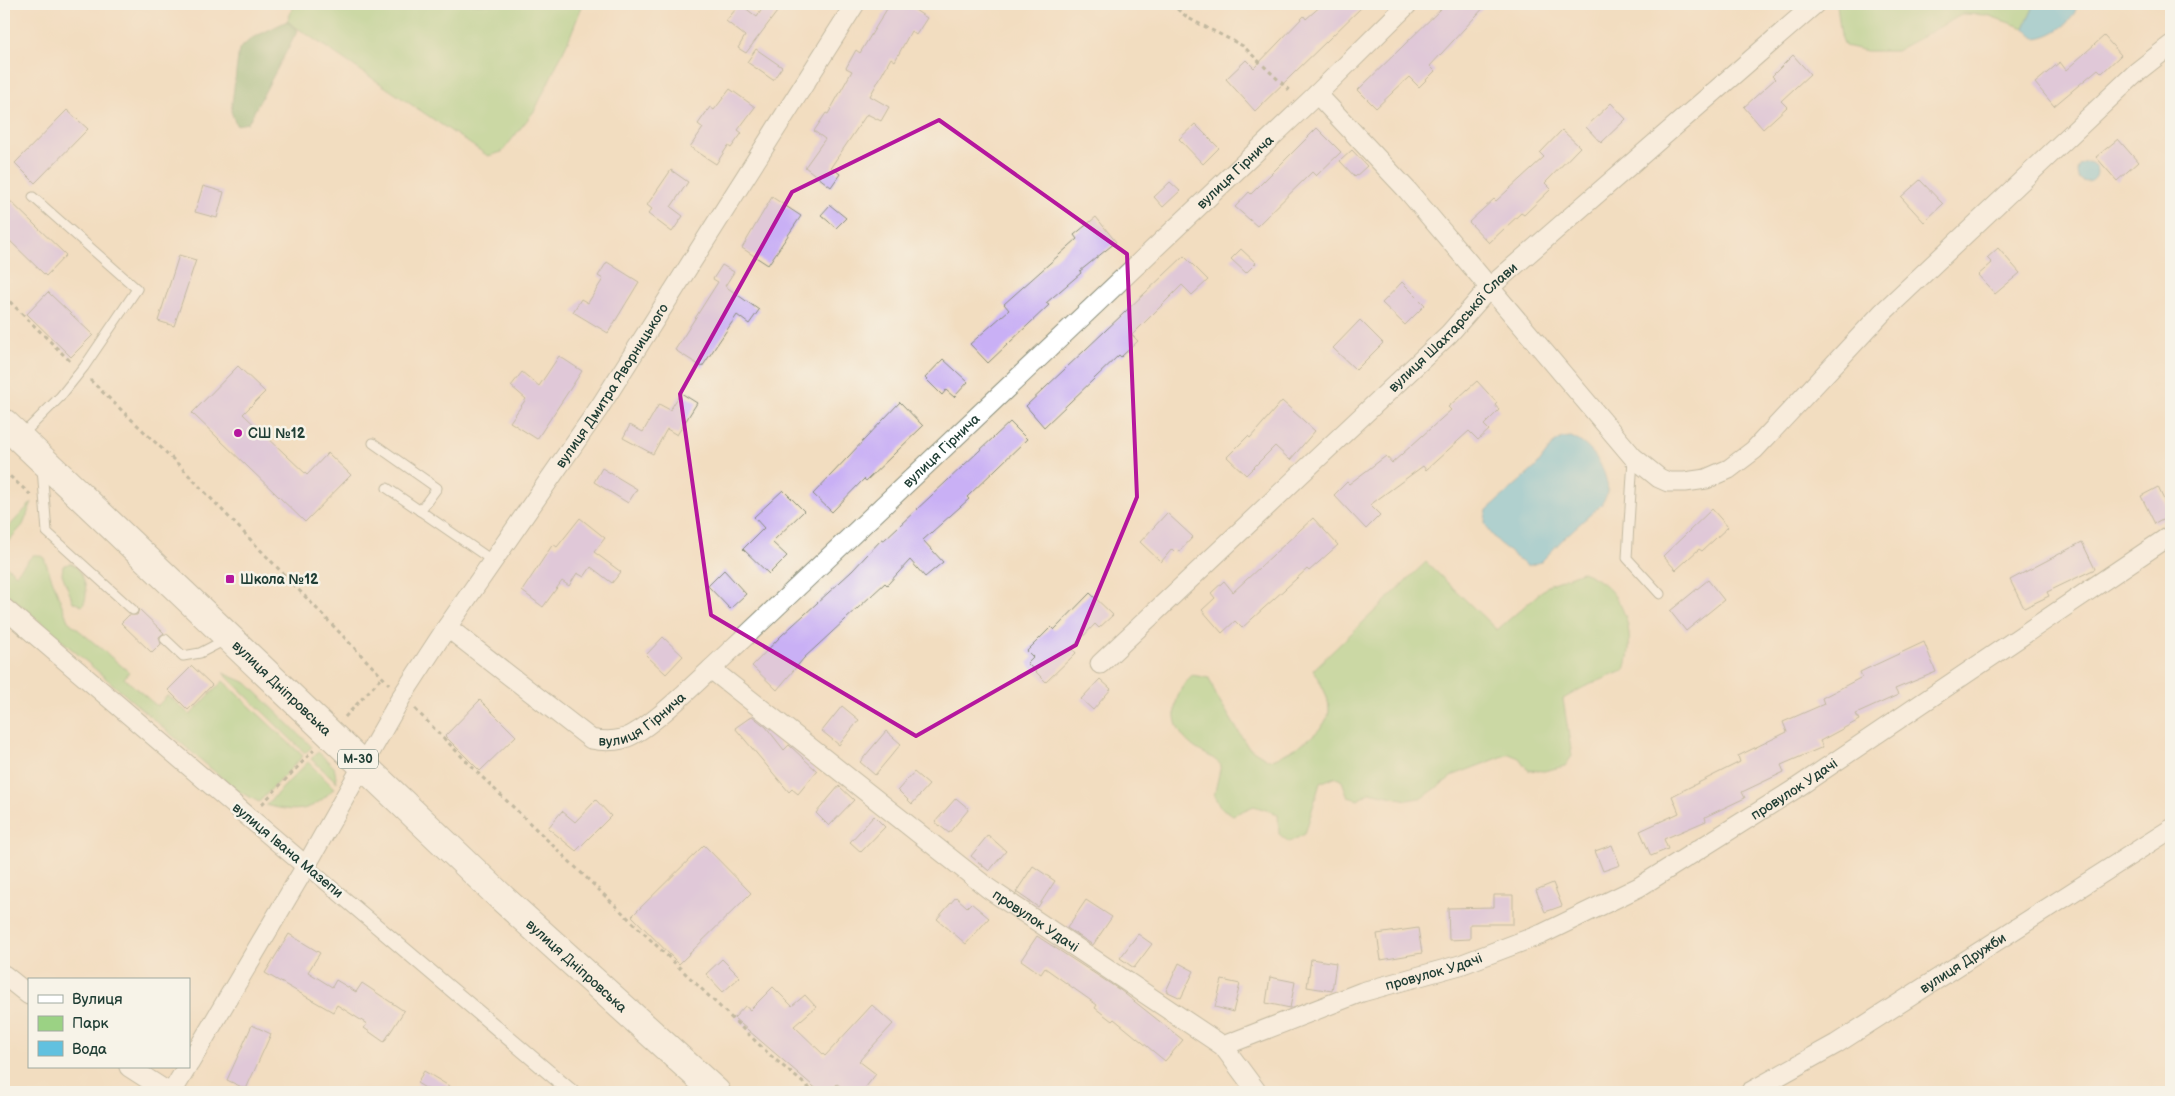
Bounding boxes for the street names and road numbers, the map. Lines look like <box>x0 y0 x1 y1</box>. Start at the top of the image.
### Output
street label: вулиця Гірнича <box>1193 131 1278 213</box>
street label: вулиця Шахтарської Слави <box>1385 259 1521 396</box>
street label: вулиця Дмитра Яворницького <box>552 300 672 471</box>
street label: вулиця Гірнича <box>900 410 984 491</box>
street label: вулиця Дніпровська <box>228 637 335 740</box>
street label: вулиця Гірнича <box>598 688 690 750</box>
road number: М-30 <box>338 750 378 769</box>
street label: провулок Удачі <box>1748 755 1841 824</box>
street label: вулиця Івана Мазепи <box>229 799 347 902</box>
street label: провулок Удачі <box>989 886 1082 956</box>
street label: вулиця Дніпровська <box>522 916 631 1017</box>
street label: вулиця Дружби <box>1917 929 2009 997</box>
street label: провулок Удачі <box>1383 949 1485 994</box>

